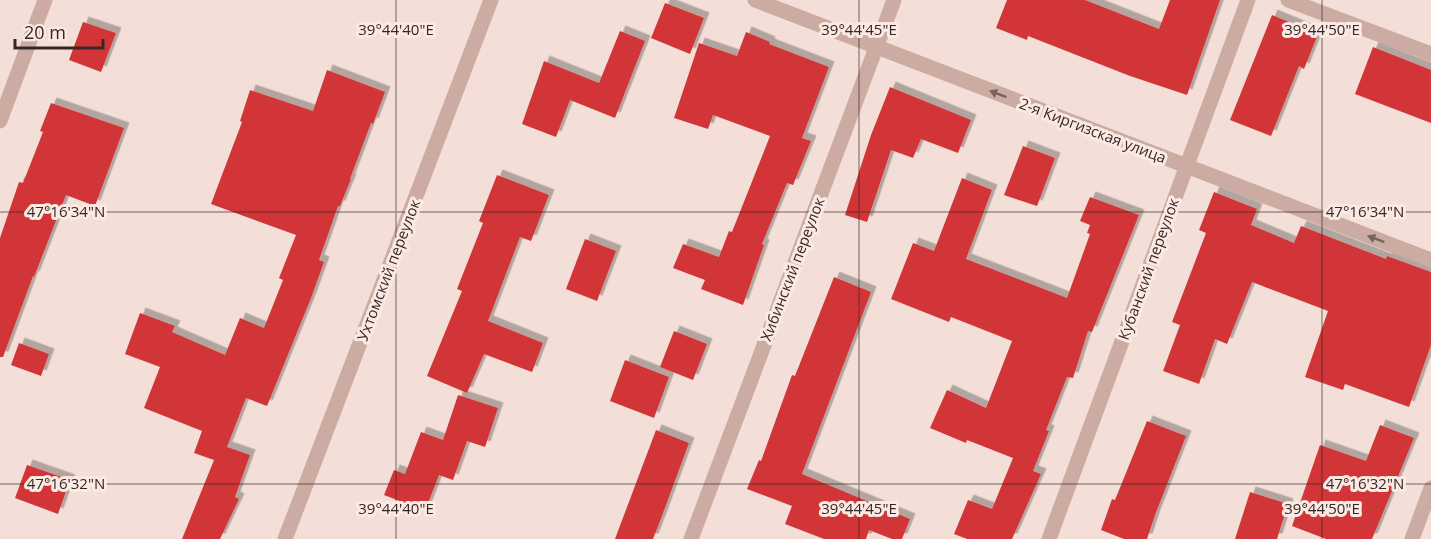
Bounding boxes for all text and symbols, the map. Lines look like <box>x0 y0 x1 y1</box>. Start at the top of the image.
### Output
scale bar <box>15 12 104 50</box>
text: 39°44'40"E <box>358 19 434 39</box>
text: 39°44'45"E <box>821 19 897 39</box>
text: 39°44'50"E <box>1284 19 1360 39</box>
text: 20 m <box>24 20 66 44</box>
one-way arrow <box>989 88 1007 98</box>
street label: 2-я Киргизская улица <box>1017 93 1169 167</box>
street label: Хибинский переулок <box>755 194 829 344</box>
street label: Кубанский переулок <box>1113 195 1183 343</box>
street label: Ухтомский переулок <box>352 196 424 344</box>
text: 47°16'34"N <box>27 201 105 221</box>
text: 47°16'34"N <box>1326 201 1404 221</box>
one-way arrow <box>1367 234 1385 244</box>
text: 47°16'32"N <box>27 473 105 493</box>
text: 47°16'32"N <box>1326 473 1404 493</box>
text: 39°44'40"E <box>358 498 434 518</box>
text: 39°44'45"E <box>821 498 897 518</box>
text: 39°44'50"E <box>1284 498 1360 518</box>

